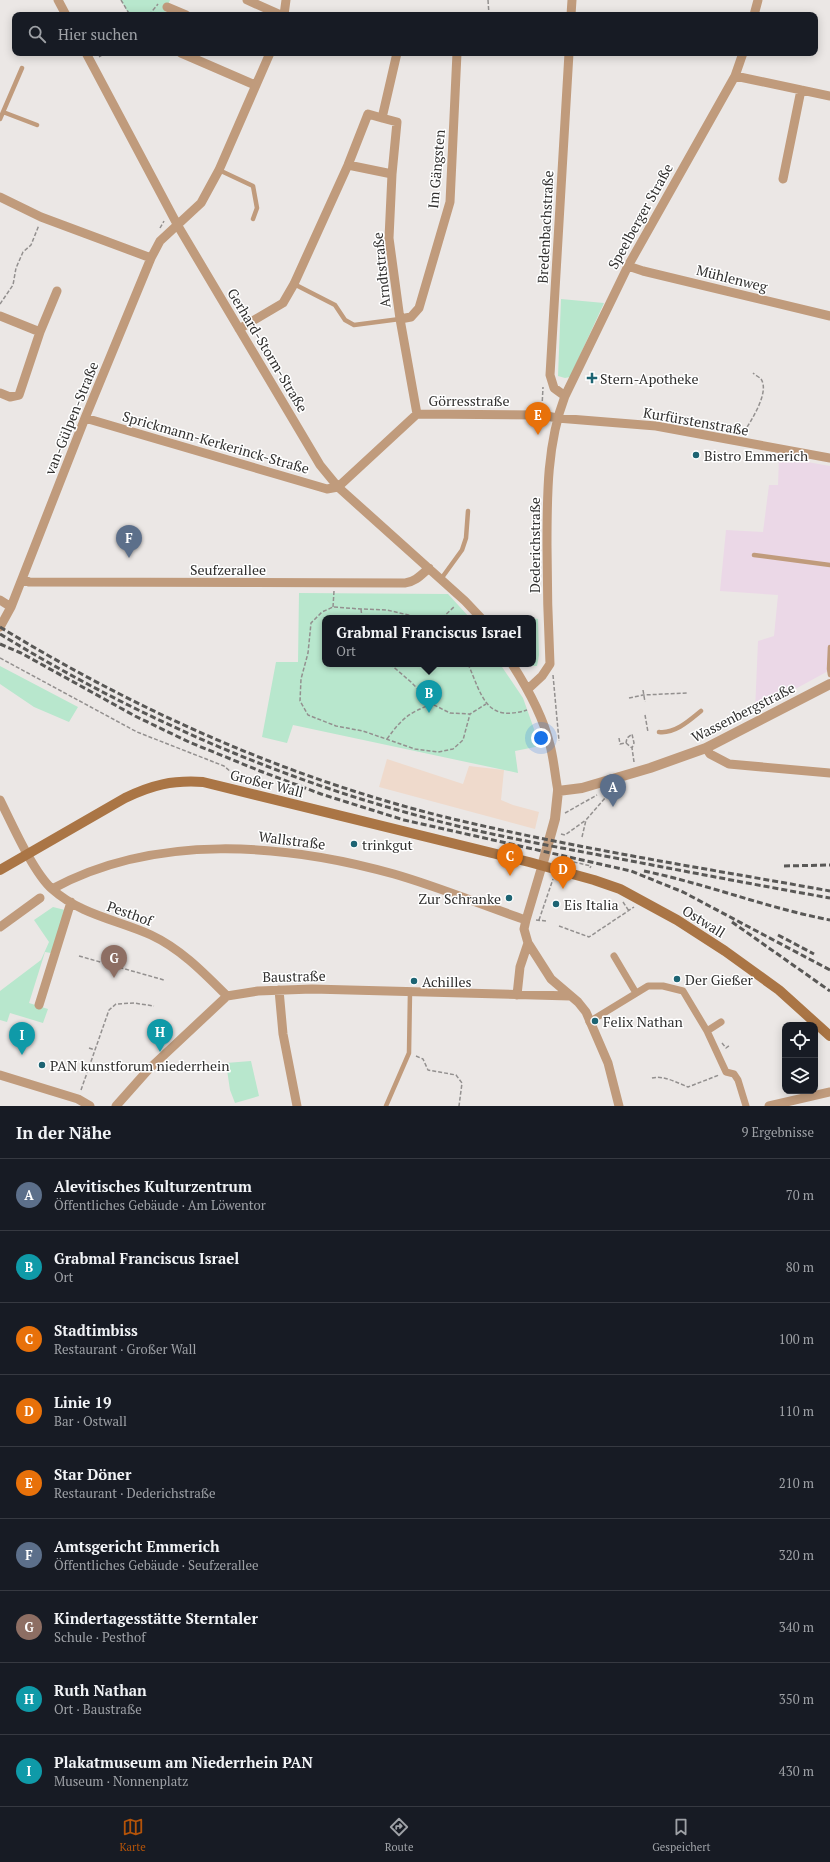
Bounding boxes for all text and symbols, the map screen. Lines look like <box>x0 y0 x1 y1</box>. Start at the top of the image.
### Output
search box <box>12 12 818 56</box>
icon: search <box>26 23 48 45</box>
text: Hier suchen <box>58 24 138 44</box>
street label: Im Gängsten <box>423 128 449 209</box>
street label: Speelberger Straße <box>603 160 677 272</box>
street label: Bredenbachstraße <box>533 170 557 284</box>
street label: Arndtstraße <box>368 231 394 309</box>
street label: Mühlenweg <box>695 260 770 296</box>
street label: Gerhard-Storm-Straße <box>223 285 313 415</box>
street label: van-Gülpen-Straße <box>39 358 102 478</box>
place label: Stern-Apotheke <box>600 369 698 388</box>
marker: Stern-Apotheke <box>587 373 597 383</box>
street label: Görresstraße <box>429 391 509 410</box>
pin: E <box>525 402 551 435</box>
street label: Kurfürstenstraße <box>642 402 750 440</box>
street label: Sprickmann-Kerkerinck-Straße <box>120 406 312 478</box>
place label: Bistro Emmerich <box>704 446 808 465</box>
marker: Bistro Emmerich <box>691 450 701 460</box>
street label: Dederichstraße <box>525 497 544 593</box>
pin: F <box>116 525 142 558</box>
street label: Seufzerallee <box>190 560 266 579</box>
popup <box>322 615 536 667</box>
text: Grabmal Franciscus Israel <box>336 622 522 642</box>
text: Ort <box>336 642 356 660</box>
street label: Wassenbergstraße <box>688 678 798 746</box>
pin: B <box>416 680 442 713</box>
your location <box>531 728 551 748</box>
street label: Großer Wall <box>228 765 306 801</box>
pin: A <box>600 774 626 807</box>
street label: Wallstraße <box>257 826 327 854</box>
place label: trinkgut <box>362 835 414 854</box>
marker: trinkgut <box>349 839 359 849</box>
pin: C <box>497 843 523 876</box>
pin: D <box>550 856 576 889</box>
place label: Zur Schranke <box>419 889 501 908</box>
marker: Zur Schranke <box>504 893 514 903</box>
place label: Eis Italia <box>564 895 619 914</box>
street label: Pesthof <box>105 896 156 930</box>
marker: Eis Italia <box>551 899 561 909</box>
street label: Ostwall <box>679 900 729 942</box>
pin: G <box>101 945 127 978</box>
street label: Baustraße <box>262 966 326 986</box>
place label: Der Gießer <box>685 970 754 989</box>
place label: Achilles <box>422 972 472 991</box>
marker: Der Gießer <box>672 974 682 984</box>
marker: Achilles <box>409 976 419 986</box>
place label: Felix Nathan <box>603 1012 684 1031</box>
marker: Felix Nathan <box>590 1016 600 1026</box>
pin: H <box>147 1019 173 1052</box>
pin: I <box>9 1022 35 1055</box>
map controls <box>782 1022 818 1094</box>
button: locate <box>782 1022 818 1058</box>
place label: PAN kunstforum niederrhein <box>50 1056 230 1075</box>
button: layers <box>782 1058 818 1094</box>
marker: PAN kunstforum niederrhein <box>37 1060 47 1070</box>
text: In der Nähe <box>16 1121 111 1144</box>
text: 9 Ergebnisse <box>741 1123 814 1141</box>
text: Alevitisches Kulturzentrum <box>54 1176 252 1196</box>
text: A <box>24 1186 34 1204</box>
text: 70 m <box>786 1186 814 1204</box>
text: Öffentliches Gebäude · Am Löwentor <box>54 1196 266 1214</box>
text: Grabmal Franciscus Israel <box>54 1248 239 1268</box>
text: B <box>25 1258 33 1276</box>
text: 80 m <box>786 1258 814 1276</box>
text: Ort <box>54 1268 73 1286</box>
text: Stadtimbiss <box>54 1320 138 1340</box>
text: C <box>25 1330 33 1348</box>
text: 100 m <box>779 1330 814 1348</box>
text: Restaurant · Großer Wall <box>54 1340 196 1358</box>
text: Linie 19 <box>54 1392 111 1412</box>
text: D <box>24 1402 34 1420</box>
text: 110 m <box>779 1402 814 1420</box>
text: Bar · Ostwall <box>54 1412 127 1430</box>
text: Star Döner <box>54 1464 131 1484</box>
text: E <box>25 1474 33 1492</box>
text: 210 m <box>779 1474 814 1492</box>
text: Restaurant · Dederichstraße <box>54 1484 216 1502</box>
text: Amtsgericht Emmerich <box>54 1536 220 1556</box>
text: F <box>25 1546 33 1564</box>
text: 320 m <box>779 1546 814 1564</box>
text: Öffentliches Gebäude · Seufzerallee <box>54 1556 259 1574</box>
text: Kindertagesstätte Sterntaler <box>54 1608 258 1628</box>
text: G <box>24 1618 34 1636</box>
text: 340 m <box>779 1618 814 1636</box>
text: Schule · Pesthof <box>54 1628 146 1646</box>
text: Ruth Nathan <box>54 1680 147 1700</box>
text: H <box>24 1690 34 1708</box>
text: 350 m <box>779 1690 814 1708</box>
text: Ort · Baustraße <box>54 1700 142 1718</box>
text: Plakatmuseum am Niederrhein PAN <box>54 1752 313 1772</box>
text: I <box>27 1762 31 1780</box>
text: 430 m <box>779 1762 814 1780</box>
text: Museum · Nonnenplatz <box>54 1772 188 1790</box>
tab: Karte <box>119 1816 146 1854</box>
tab: Route <box>385 1816 413 1854</box>
tab: Gespeichert <box>652 1816 711 1854</box>

